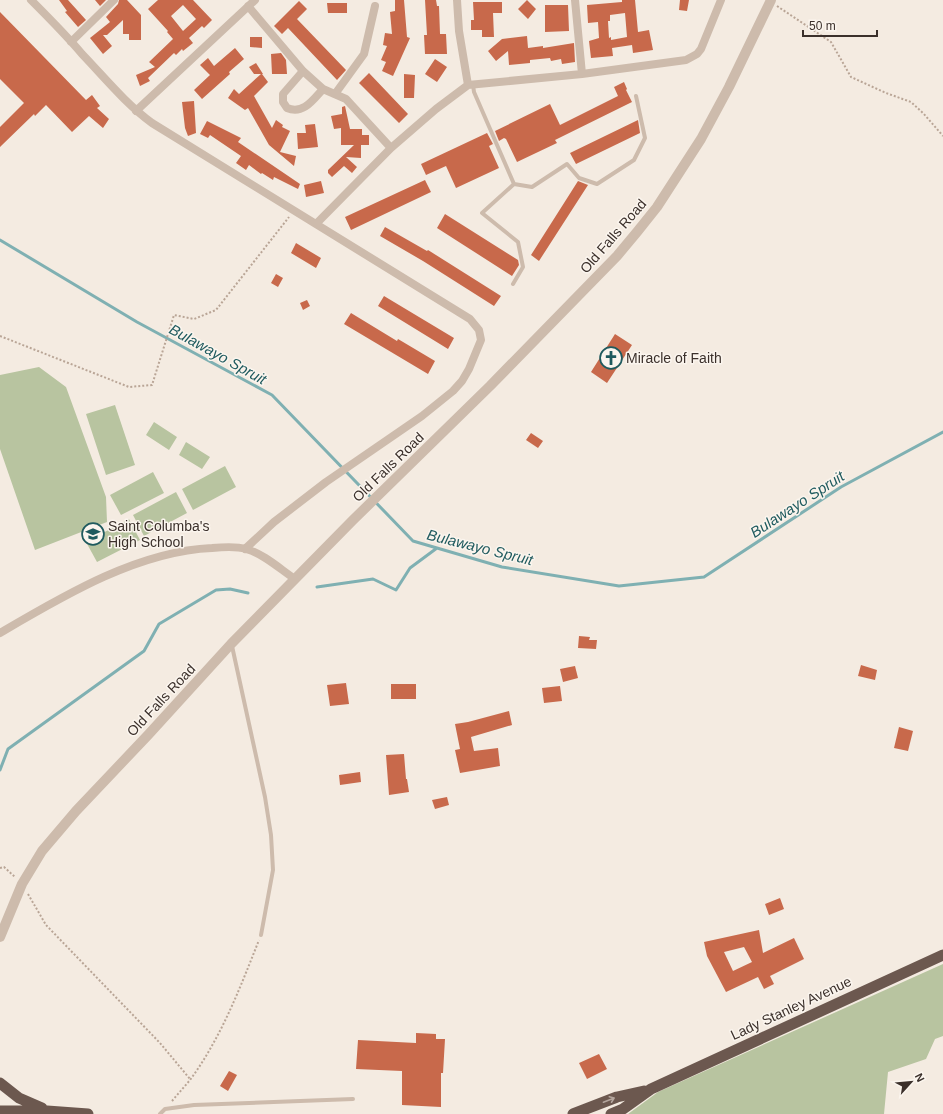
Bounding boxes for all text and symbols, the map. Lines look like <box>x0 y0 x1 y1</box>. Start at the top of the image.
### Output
scale bar <box>803 12 877 38</box>
text: 50 m <box>809 19 836 33</box>
street label: Old Falls Road <box>577 196 649 276</box>
water label: Bulawayo Spruit <box>166 320 270 388</box>
church icon: Miracle of Faith <box>598 345 624 371</box>
place label: Miracle of Faith <box>626 350 722 366</box>
street label: Old Falls Road <box>349 429 427 505</box>
water label: Bulawayo Spruit <box>747 467 848 541</box>
place label: Saint Columba's High School <box>108 518 210 550</box>
school or university icon: Saint Columba's High School <box>80 521 106 547</box>
water label: Bulawayo Spruit <box>425 526 535 569</box>
street label: Old Falls Road <box>124 661 198 739</box>
street label: Lady Stanley Avenue <box>728 973 854 1043</box>
north arrow <box>891 1062 931 1102</box>
text: N <box>913 1071 927 1084</box>
one-way arrow <box>603 1096 615 1104</box>

